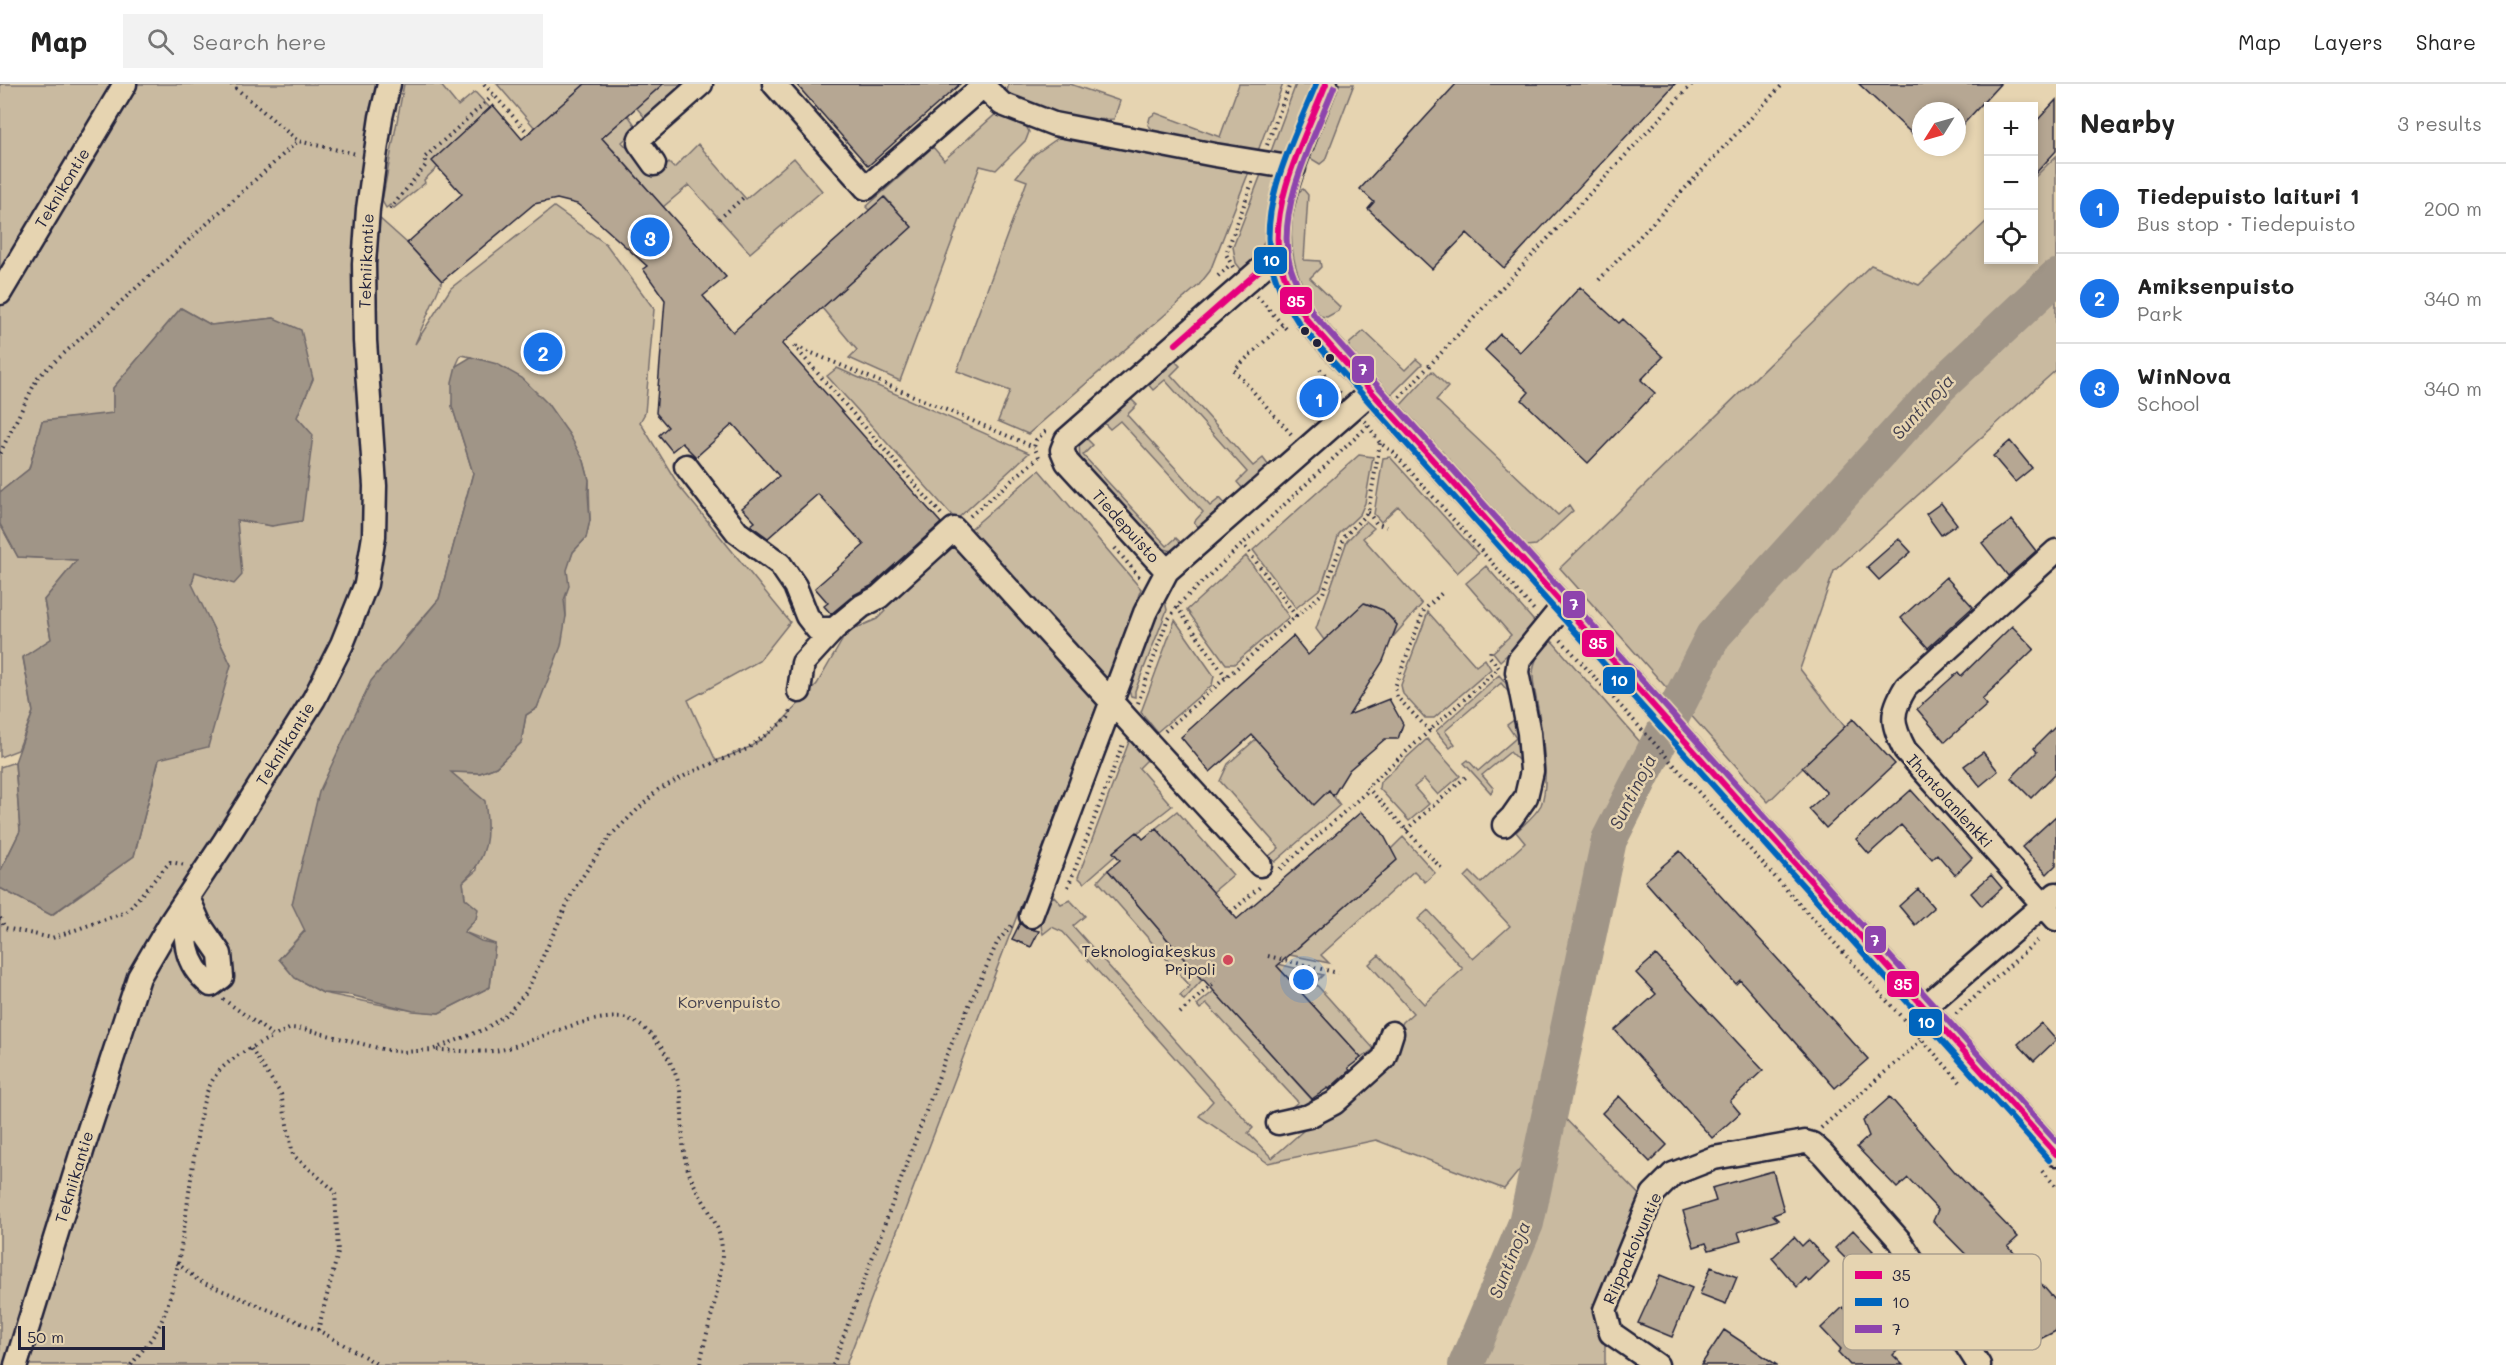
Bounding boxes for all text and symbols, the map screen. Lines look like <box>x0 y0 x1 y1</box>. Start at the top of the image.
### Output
search box <box>123 14 543 68</box>
text: Map <box>30 23 87 59</box>
icon: search <box>144 25 177 58</box>
text: Search here <box>192 27 326 56</box>
text: Map <box>2238 28 2281 55</box>
text: Layers <box>2314 28 2383 55</box>
text: Share <box>2416 28 2476 55</box>
north arrow <box>1912 102 1966 156</box>
map controls <box>1984 102 2038 264</box>
button: + <box>1984 102 2038 156</box>
text: Nearby <box>2080 106 2175 140</box>
text: 3 results <box>2397 110 2482 136</box>
street label: Teknikontie <box>29 144 94 232</box>
button: − <box>1984 156 2038 210</box>
text: Tiedepuisto laituri 1 <box>2137 181 2359 210</box>
text: 1 <box>2095 195 2104 221</box>
text: 200 m <box>2424 195 2482 221</box>
button: locate <box>1984 210 2038 264</box>
text: Bus stop · Tiedepuisto <box>2137 210 2355 236</box>
street label: Tekniikantie <box>353 213 378 309</box>
pin: 3 <box>630 214 670 260</box>
line badge: 10 <box>1253 246 1288 275</box>
text: 10 <box>1262 249 1280 270</box>
text: Amiksenpuisto <box>2137 271 2294 300</box>
text: 2 <box>2094 285 2105 311</box>
text: 340 m <box>2424 285 2482 311</box>
line badge: 35 <box>1279 286 1313 315</box>
text: 35 <box>1287 290 1305 311</box>
text: Park <box>2137 300 2182 326</box>
unlabelled marker <box>1299 325 1311 337</box>
pin: 2 <box>524 330 562 374</box>
unlabelled marker <box>1311 337 1323 349</box>
unlabelled marker <box>1324 352 1336 364</box>
line badge: 7 <box>1351 355 1375 384</box>
text: 7 <box>1359 358 1368 379</box>
text: WinNova <box>2137 361 2231 390</box>
water label: Suntinoja <box>1886 368 1959 444</box>
text: 3 <box>2094 375 2106 401</box>
text: 340 m <box>2424 375 2482 401</box>
pin: 1 <box>1300 376 1338 420</box>
text: School <box>2137 390 2200 416</box>
street label: Tiedepuisto <box>1088 485 1165 567</box>
line badge: 7 <box>1562 590 1586 619</box>
text: 7 <box>1570 593 1579 614</box>
line badge: 35 <box>1581 629 1615 658</box>
text: 35 <box>1589 632 1607 653</box>
line badge: 10 <box>1602 666 1636 695</box>
text: 10 <box>1610 669 1628 690</box>
street label: Tekniikantie <box>250 698 319 790</box>
street label: Ihantolanlenkki <box>1903 749 1998 852</box>
water label: Suntinoja <box>1603 750 1661 833</box>
line badge: 7 <box>1864 925 1887 954</box>
text: 7 <box>1871 929 1880 950</box>
place label: Teknologiakeskus Pripoli <box>1081 940 1216 979</box>
marker: Teknologiakeskus Pripoli <box>1221 953 1235 967</box>
your location <box>1289 965 1318 994</box>
line badge: 35 <box>1886 970 1920 998</box>
text: 35 <box>1894 973 1912 994</box>
park label: Korvenpuisto <box>678 991 780 1012</box>
line badge: 10 <box>1908 1008 1943 1037</box>
text: 10 <box>1917 1011 1935 1032</box>
street label: Tekniikantie <box>50 1128 97 1225</box>
street label: Riippakoivuntie <box>1597 1188 1666 1307</box>
water label: Suntinoja <box>1483 1217 1535 1302</box>
legend <box>1843 1254 2041 1350</box>
text: 35 <box>1892 1264 1911 1285</box>
text: 10 <box>1892 1291 1909 1312</box>
text: 7 <box>1892 1318 1901 1339</box>
scale bar <box>18 1323 165 1350</box>
text: 50 m <box>27 1326 64 1347</box>

